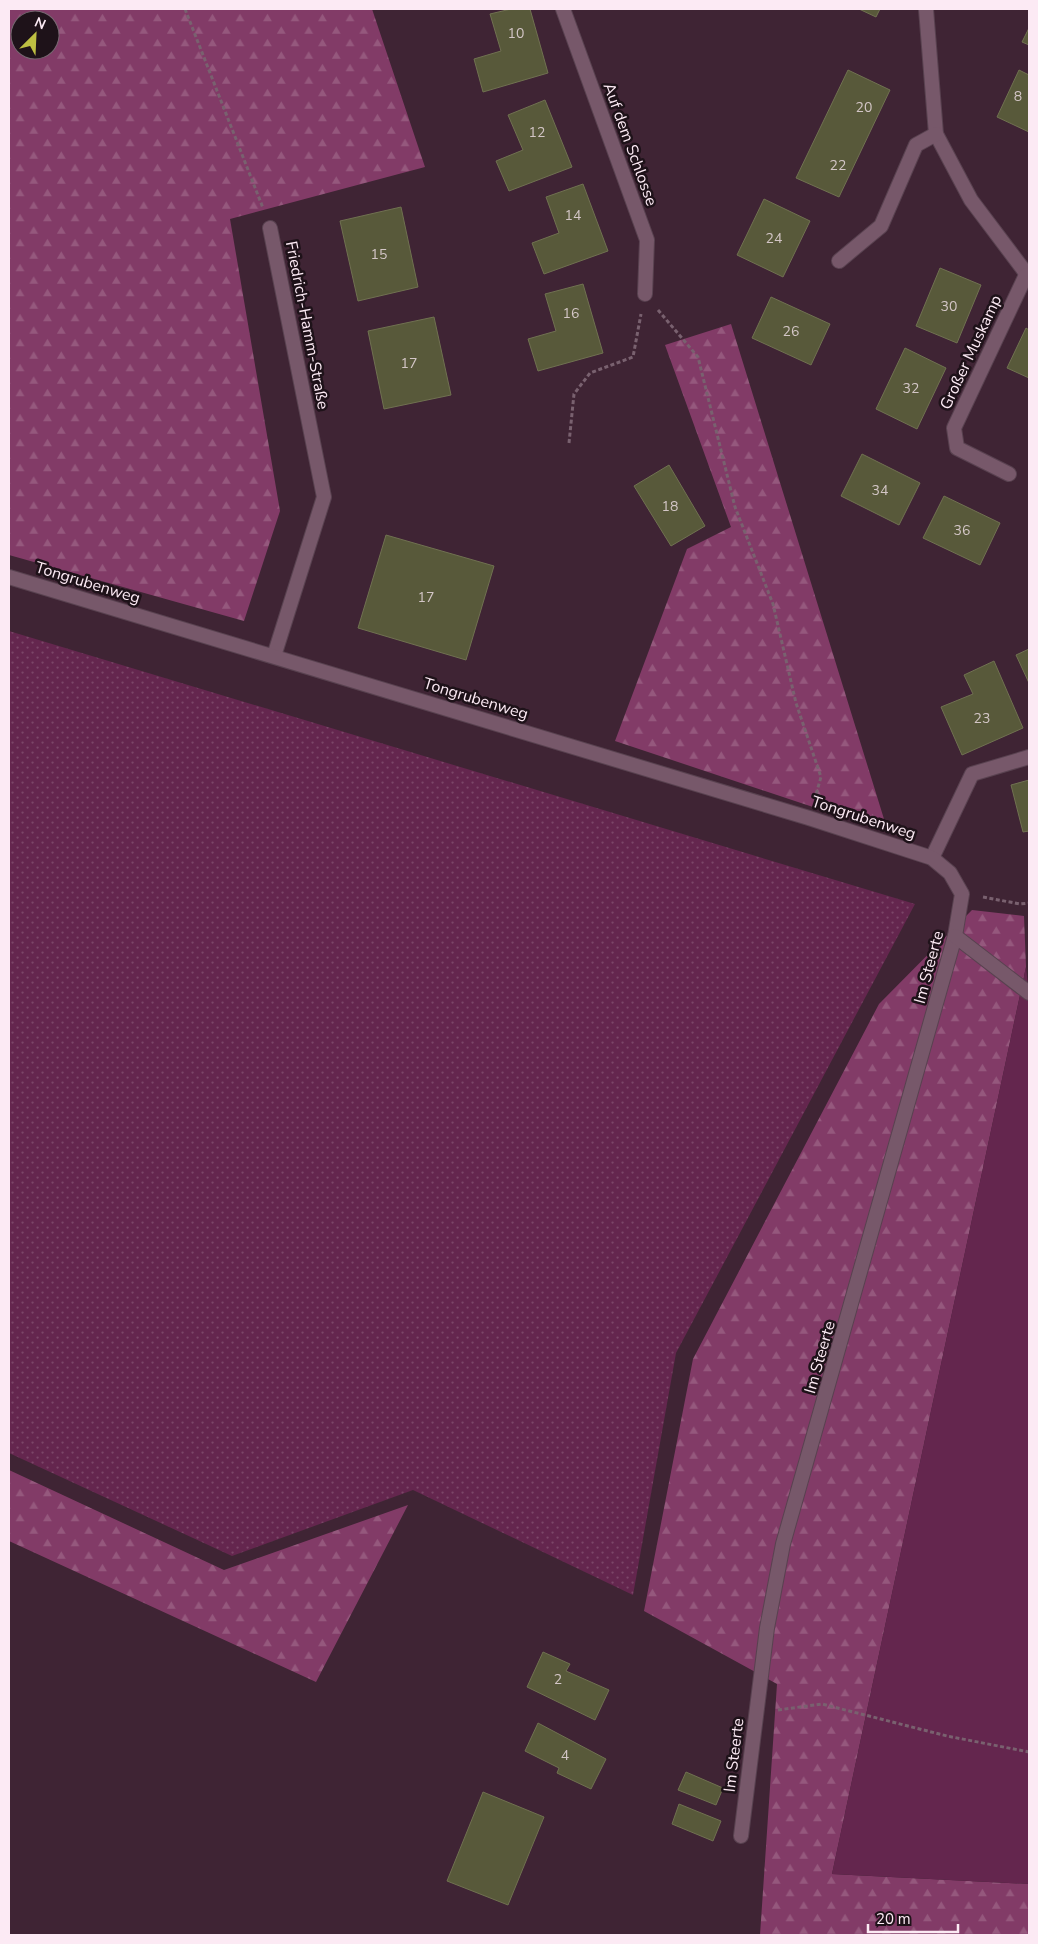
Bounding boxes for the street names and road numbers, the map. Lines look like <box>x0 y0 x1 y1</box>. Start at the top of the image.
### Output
street label: Auf dem Schlosse <box>598 80 663 209</box>
street label: Friedrich-Hamm-Straße <box>280 239 334 411</box>
street label: Großer Muskamp <box>935 292 1007 413</box>
street label: Tongrubenweg <box>33 557 143 609</box>
street label: Tongrubenweg <box>421 673 531 725</box>
street label: Tongrubenweg <box>809 791 919 845</box>
street label: Im Steerte <box>909 928 949 1006</box>
street label: Im Steerte <box>799 1318 841 1396</box>
street label: Im Steerte <box>719 1717 749 1793</box>

